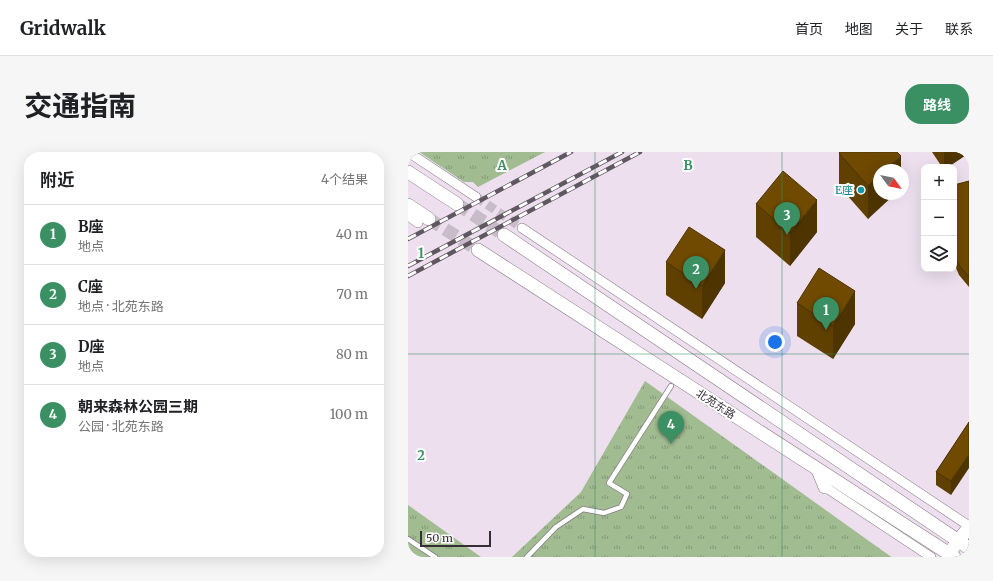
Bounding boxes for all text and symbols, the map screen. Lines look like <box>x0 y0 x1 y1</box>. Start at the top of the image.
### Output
text: Gridwalk <box>20 16 106 40</box>
text: 首页 <box>795 20 823 38</box>
text: 地图 <box>845 20 873 38</box>
text: 关于 <box>895 20 923 38</box>
text: 联系 <box>945 20 973 38</box>
button: 路线 <box>905 84 969 124</box>
text: 交通指南 <box>24 88 136 124</box>
text: A <box>496 157 507 174</box>
text: B <box>683 157 693 174</box>
north arrow <box>873 164 909 200</box>
map controls <box>921 164 957 272</box>
button: + <box>921 164 957 200</box>
text: 附近 <box>40 169 74 191</box>
text: 4个结果 <box>321 171 368 188</box>
place label: E座 <box>835 183 853 197</box>
marker: E座 <box>856 185 866 195</box>
button: − <box>921 200 957 236</box>
pin: 3 <box>774 202 800 235</box>
text: B座 <box>78 217 104 236</box>
text: 1 <box>50 226 56 243</box>
text: 40 m <box>336 226 368 243</box>
button: layers <box>921 236 957 272</box>
text: 地点 <box>78 238 104 255</box>
text: 1 <box>418 245 424 262</box>
pin: 2 <box>683 256 709 289</box>
text: C座 <box>78 277 103 296</box>
text: 2 <box>49 286 57 303</box>
text: 70 m <box>337 286 368 303</box>
pin: 1 <box>813 297 839 330</box>
text: 地点 · 北苑东路 <box>78 298 164 315</box>
your location <box>765 332 785 352</box>
text: D座 <box>78 337 104 356</box>
text: 3 <box>49 346 57 363</box>
text: 80 m <box>336 346 368 363</box>
text: 地点 <box>78 358 104 375</box>
street label: 北苑东路 <box>694 386 738 422</box>
text: 朝来森林公园三期 <box>78 397 198 416</box>
text: 4 <box>49 406 57 423</box>
text: 100 m <box>330 406 368 423</box>
pin: 4 <box>658 411 684 444</box>
text: 公园 · 北苑东路 <box>78 418 164 435</box>
text: 2 <box>417 447 425 464</box>
scale bar <box>420 529 491 548</box>
text: 50 m <box>426 531 453 545</box>

